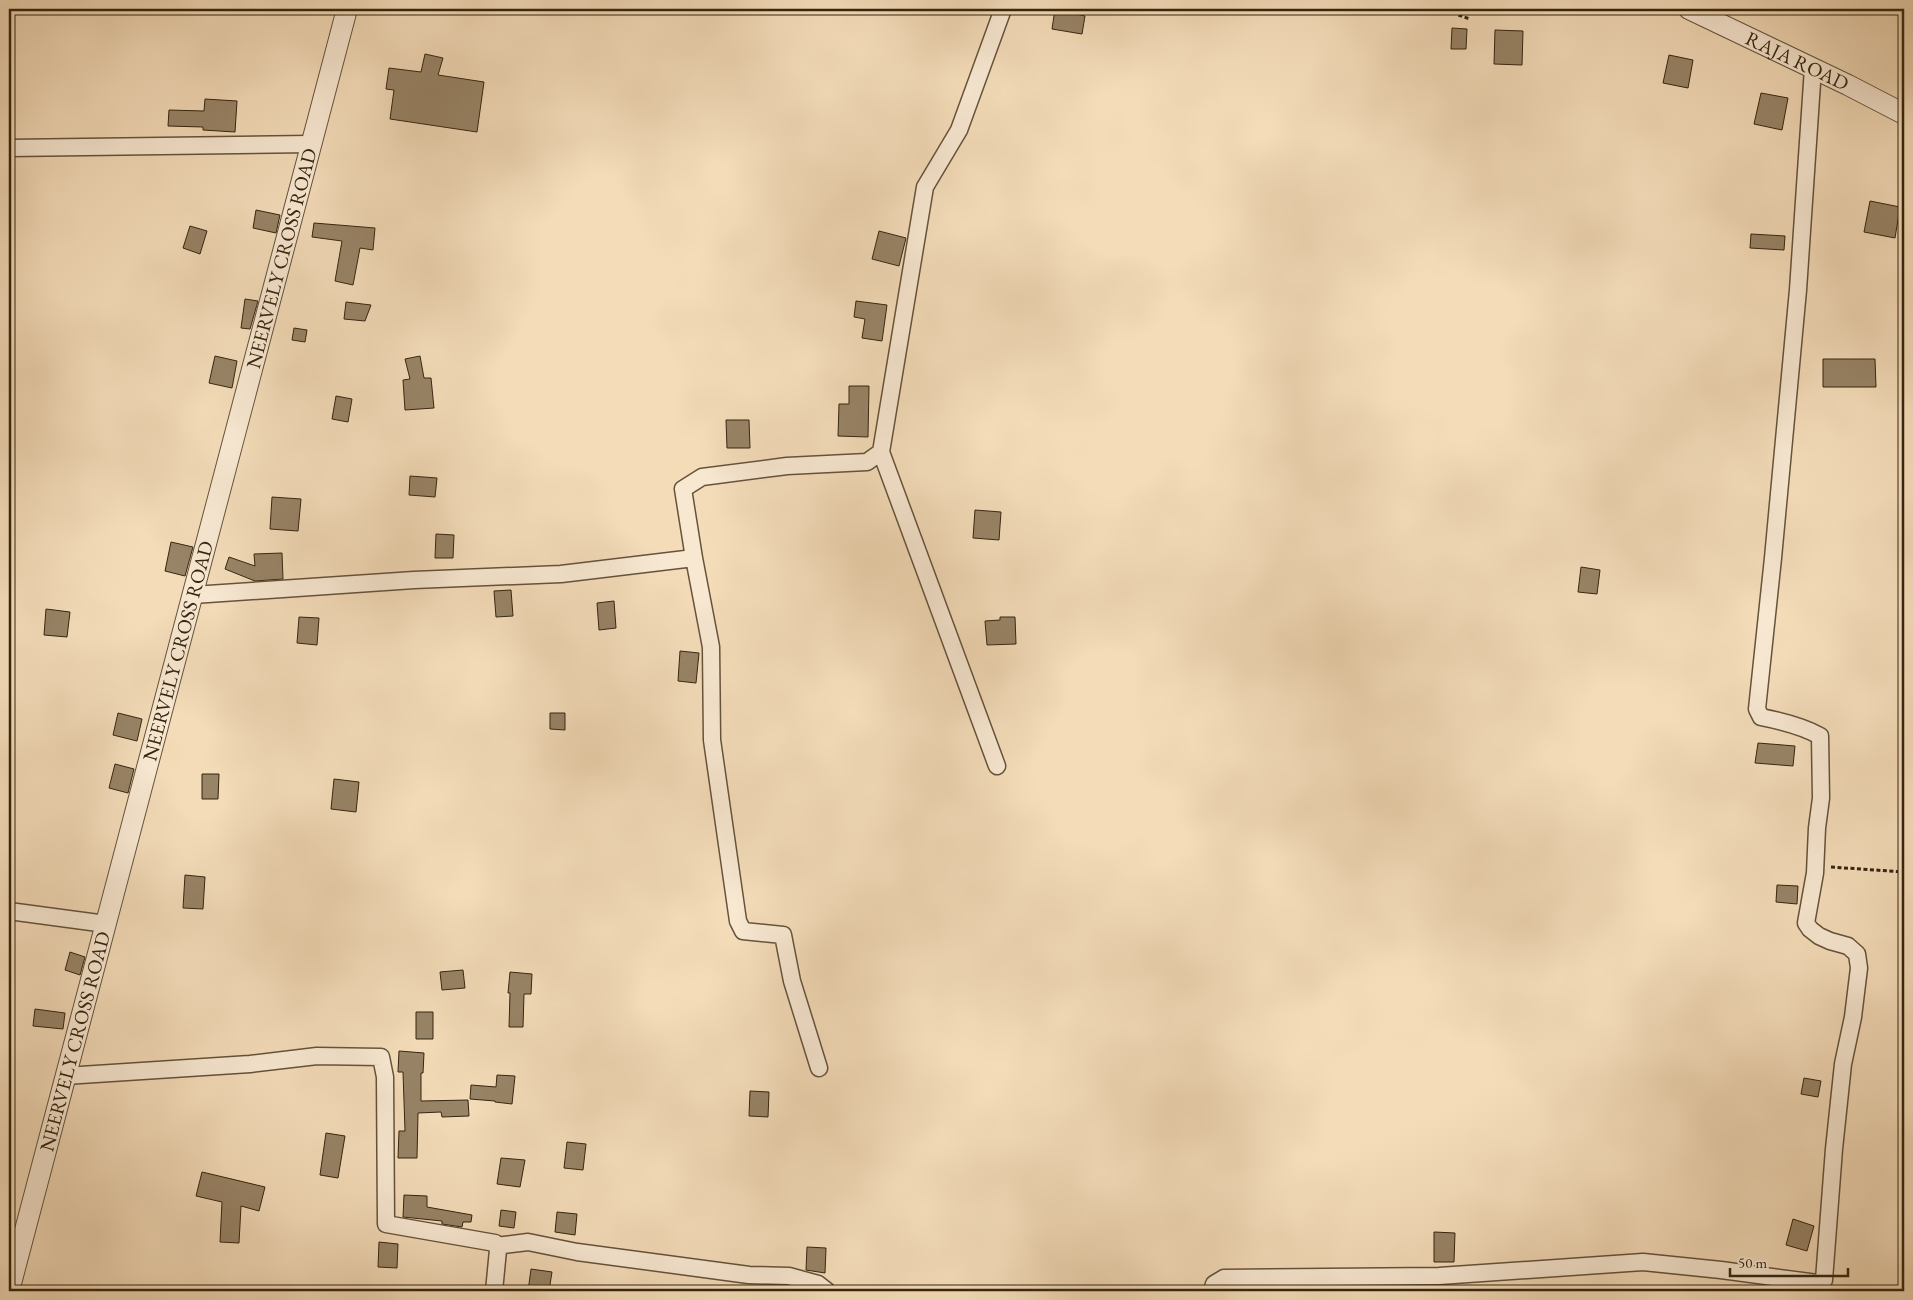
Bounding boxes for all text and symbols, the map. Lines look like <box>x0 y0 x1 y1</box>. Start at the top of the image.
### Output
street label: RAJA ROAD <box>1741 25 1853 97</box>
street label: NEERVELY CROSS ROAD <box>240 145 323 371</box>
street label: NEERVELY CROSS ROAD <box>136 538 219 764</box>
street label: NEERVELY CROSS ROAD <box>33 929 116 1154</box>
scale bar <box>1730 1245 1848 1277</box>
text: 50 m <box>1738 1253 1767 1272</box>

